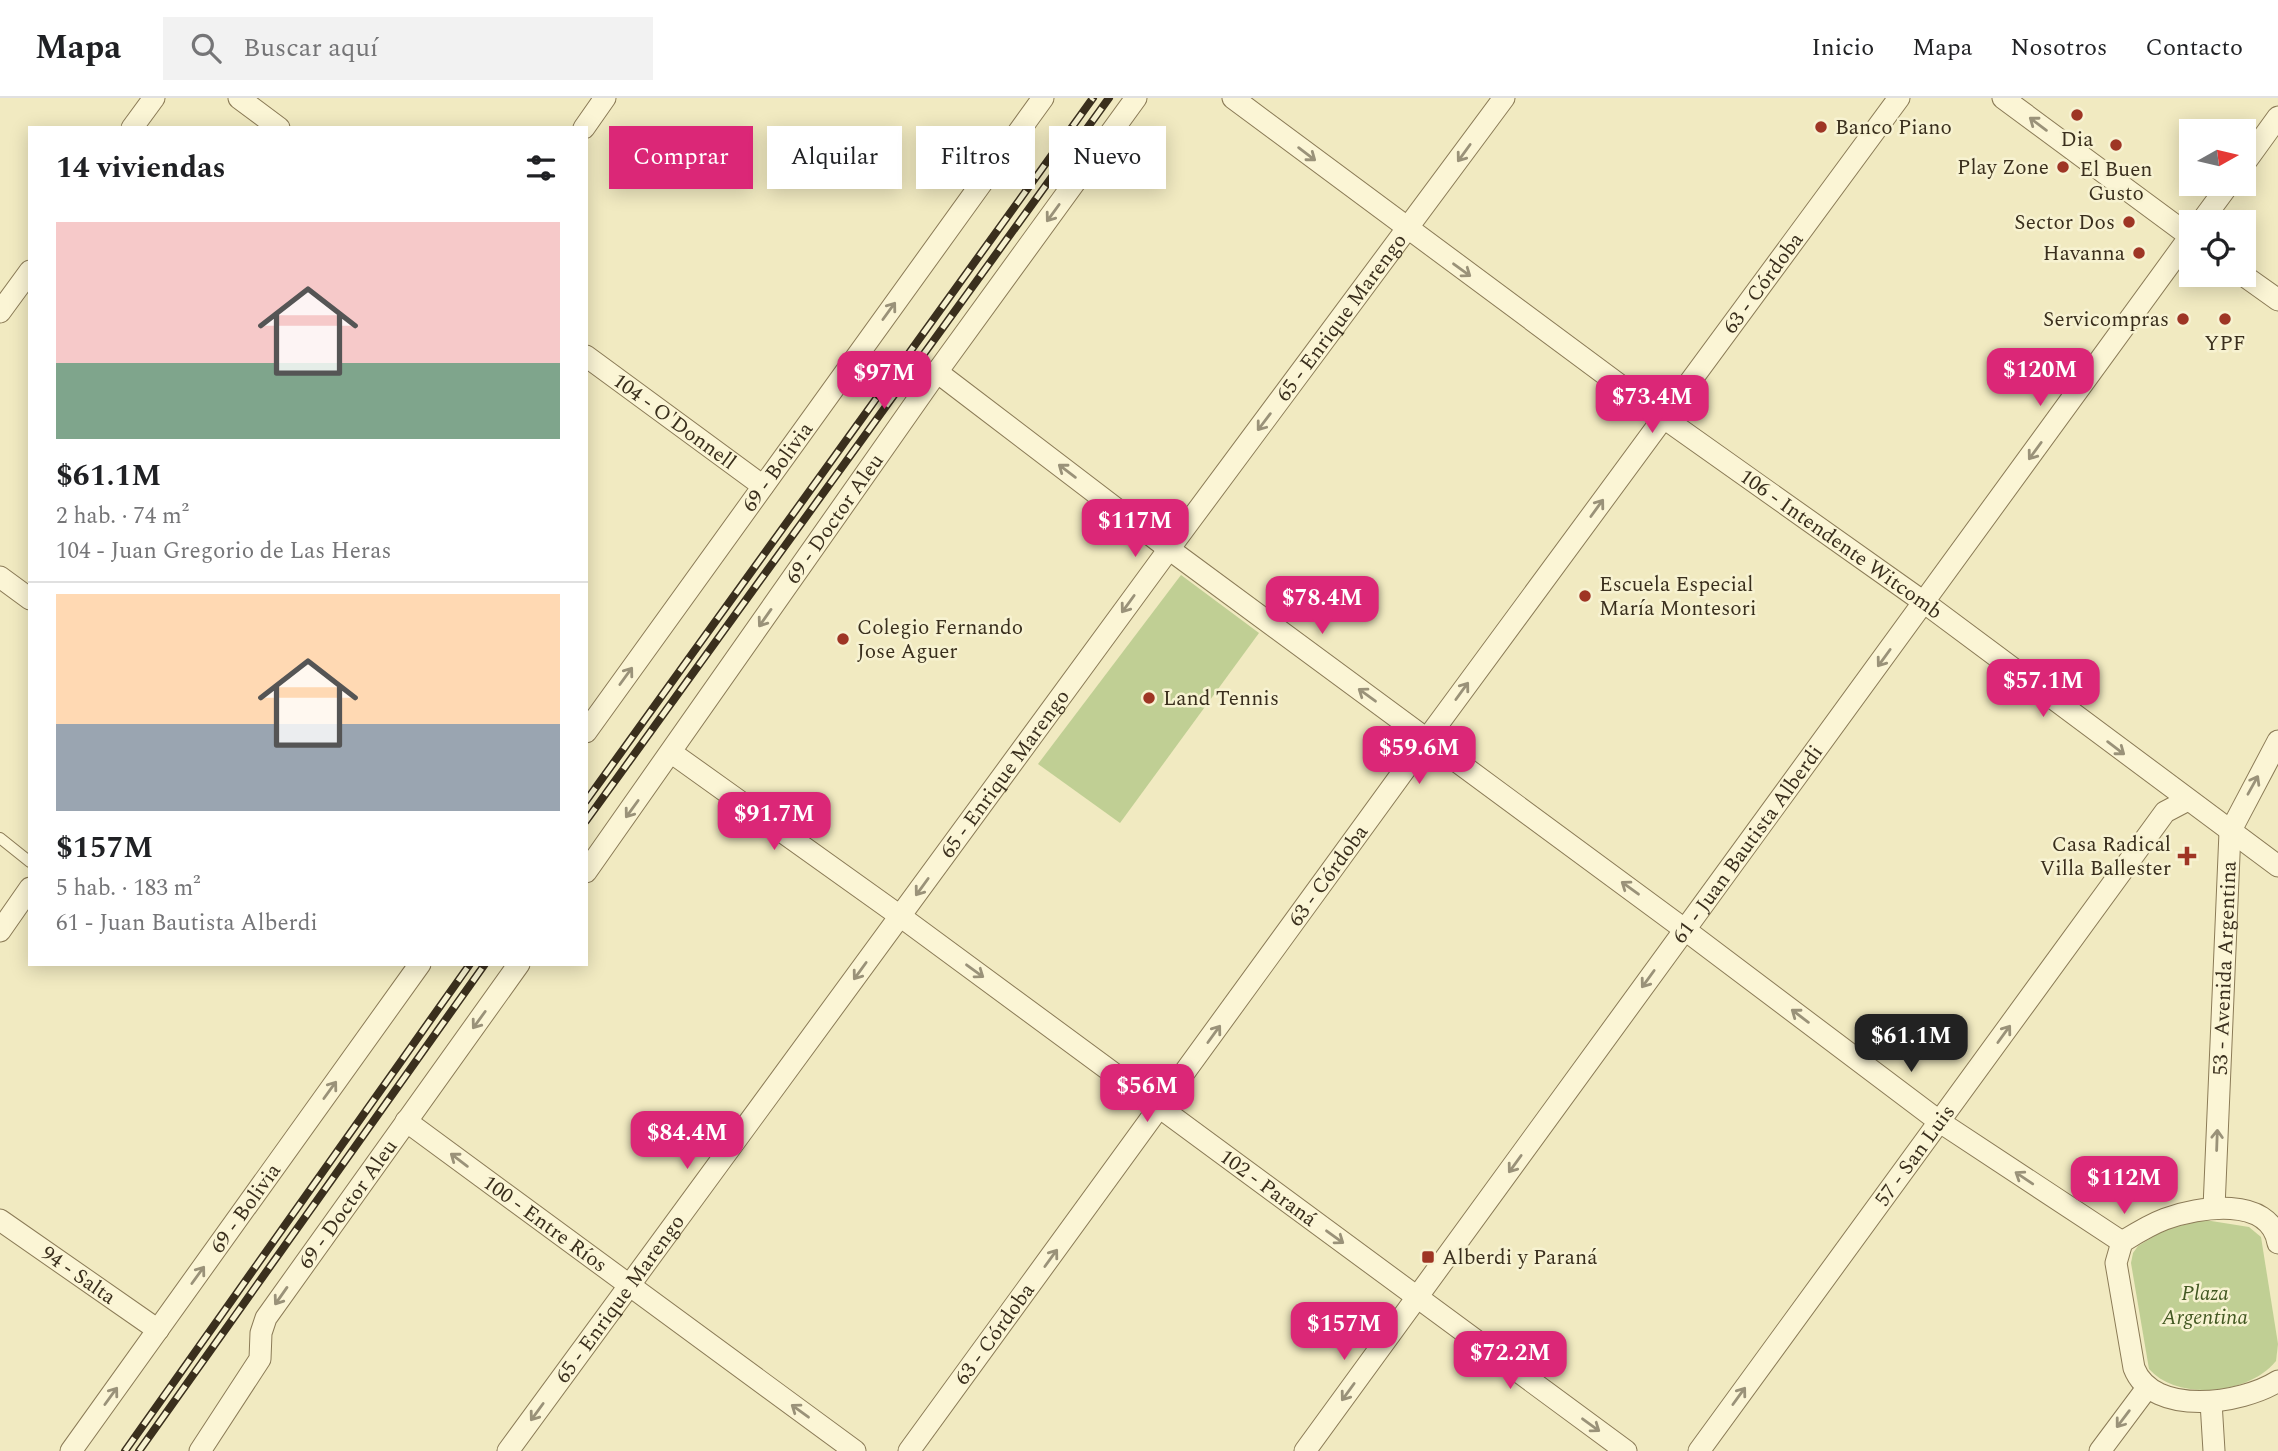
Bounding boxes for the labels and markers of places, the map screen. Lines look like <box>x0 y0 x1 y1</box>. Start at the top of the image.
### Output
marker: Dia <box>2069 107 2085 123</box>
place label: Banco Piano <box>1835 112 1952 144</box>
marker: Banco Piano <box>1813 119 1829 135</box>
place label: Dia <box>2060 124 2094 156</box>
marker: El Buen Gusto <box>2108 137 2124 153</box>
place label: Play Zone <box>1957 152 2049 184</box>
place label: El Buen Gusto <box>2079 154 2153 210</box>
marker: Play Zone <box>2055 159 2071 175</box>
place label: Sector Dos <box>2014 207 2115 239</box>
marker: Sector Dos <box>2121 214 2137 230</box>
place label: Havanna <box>2043 238 2126 270</box>
marker: Havanna <box>2131 245 2147 261</box>
place label: Servicompras <box>2043 304 2169 336</box>
marker: Servicompras <box>2175 311 2191 327</box>
marker: YPF <box>2217 311 2233 327</box>
place label: YPF <box>2204 328 2246 360</box>
pin: $120M <box>1991 348 2089 408</box>
pin: $97M <box>843 352 925 411</box>
pin: $73.4M <box>1595 376 1709 435</box>
pin: $117M <box>1086 500 1184 559</box>
place label: Escuela Especial María Montesori <box>1599 569 1756 625</box>
pin: $78.4M <box>1265 576 1379 636</box>
marker: Escuela Especial María Montesori <box>1577 588 1593 604</box>
place label: Colegio Fernando Jose Aguer <box>857 612 1023 668</box>
marker: Colegio Fernando Jose Aguer <box>835 631 851 647</box>
pin: $57.1M <box>1986 660 2100 719</box>
place label: Land Tennis <box>1163 683 1279 715</box>
marker: Land Tennis <box>1141 690 1157 706</box>
pin: $59.6M <box>1362 726 1476 786</box>
pin: $91.7M <box>717 792 831 852</box>
place label: Casa Radical Villa Ballester <box>2040 829 2171 885</box>
marker: Casa Radical Villa Ballester <box>2177 846 2197 866</box>
pin: $61.1M <box>1854 1014 1968 1074</box>
pin: $56M <box>1106 1065 1188 1124</box>
pin: $84.4M <box>630 1112 744 1171</box>
pin: $112M <box>2075 1156 2173 1216</box>
place label: Alberdi y Paraná <box>1442 1242 1598 1274</box>
marker: Alberdi y Paraná <box>1420 1249 1436 1265</box>
pin: $157M <box>1295 1302 1393 1362</box>
pin: $72.2M <box>1453 1332 1567 1391</box>

